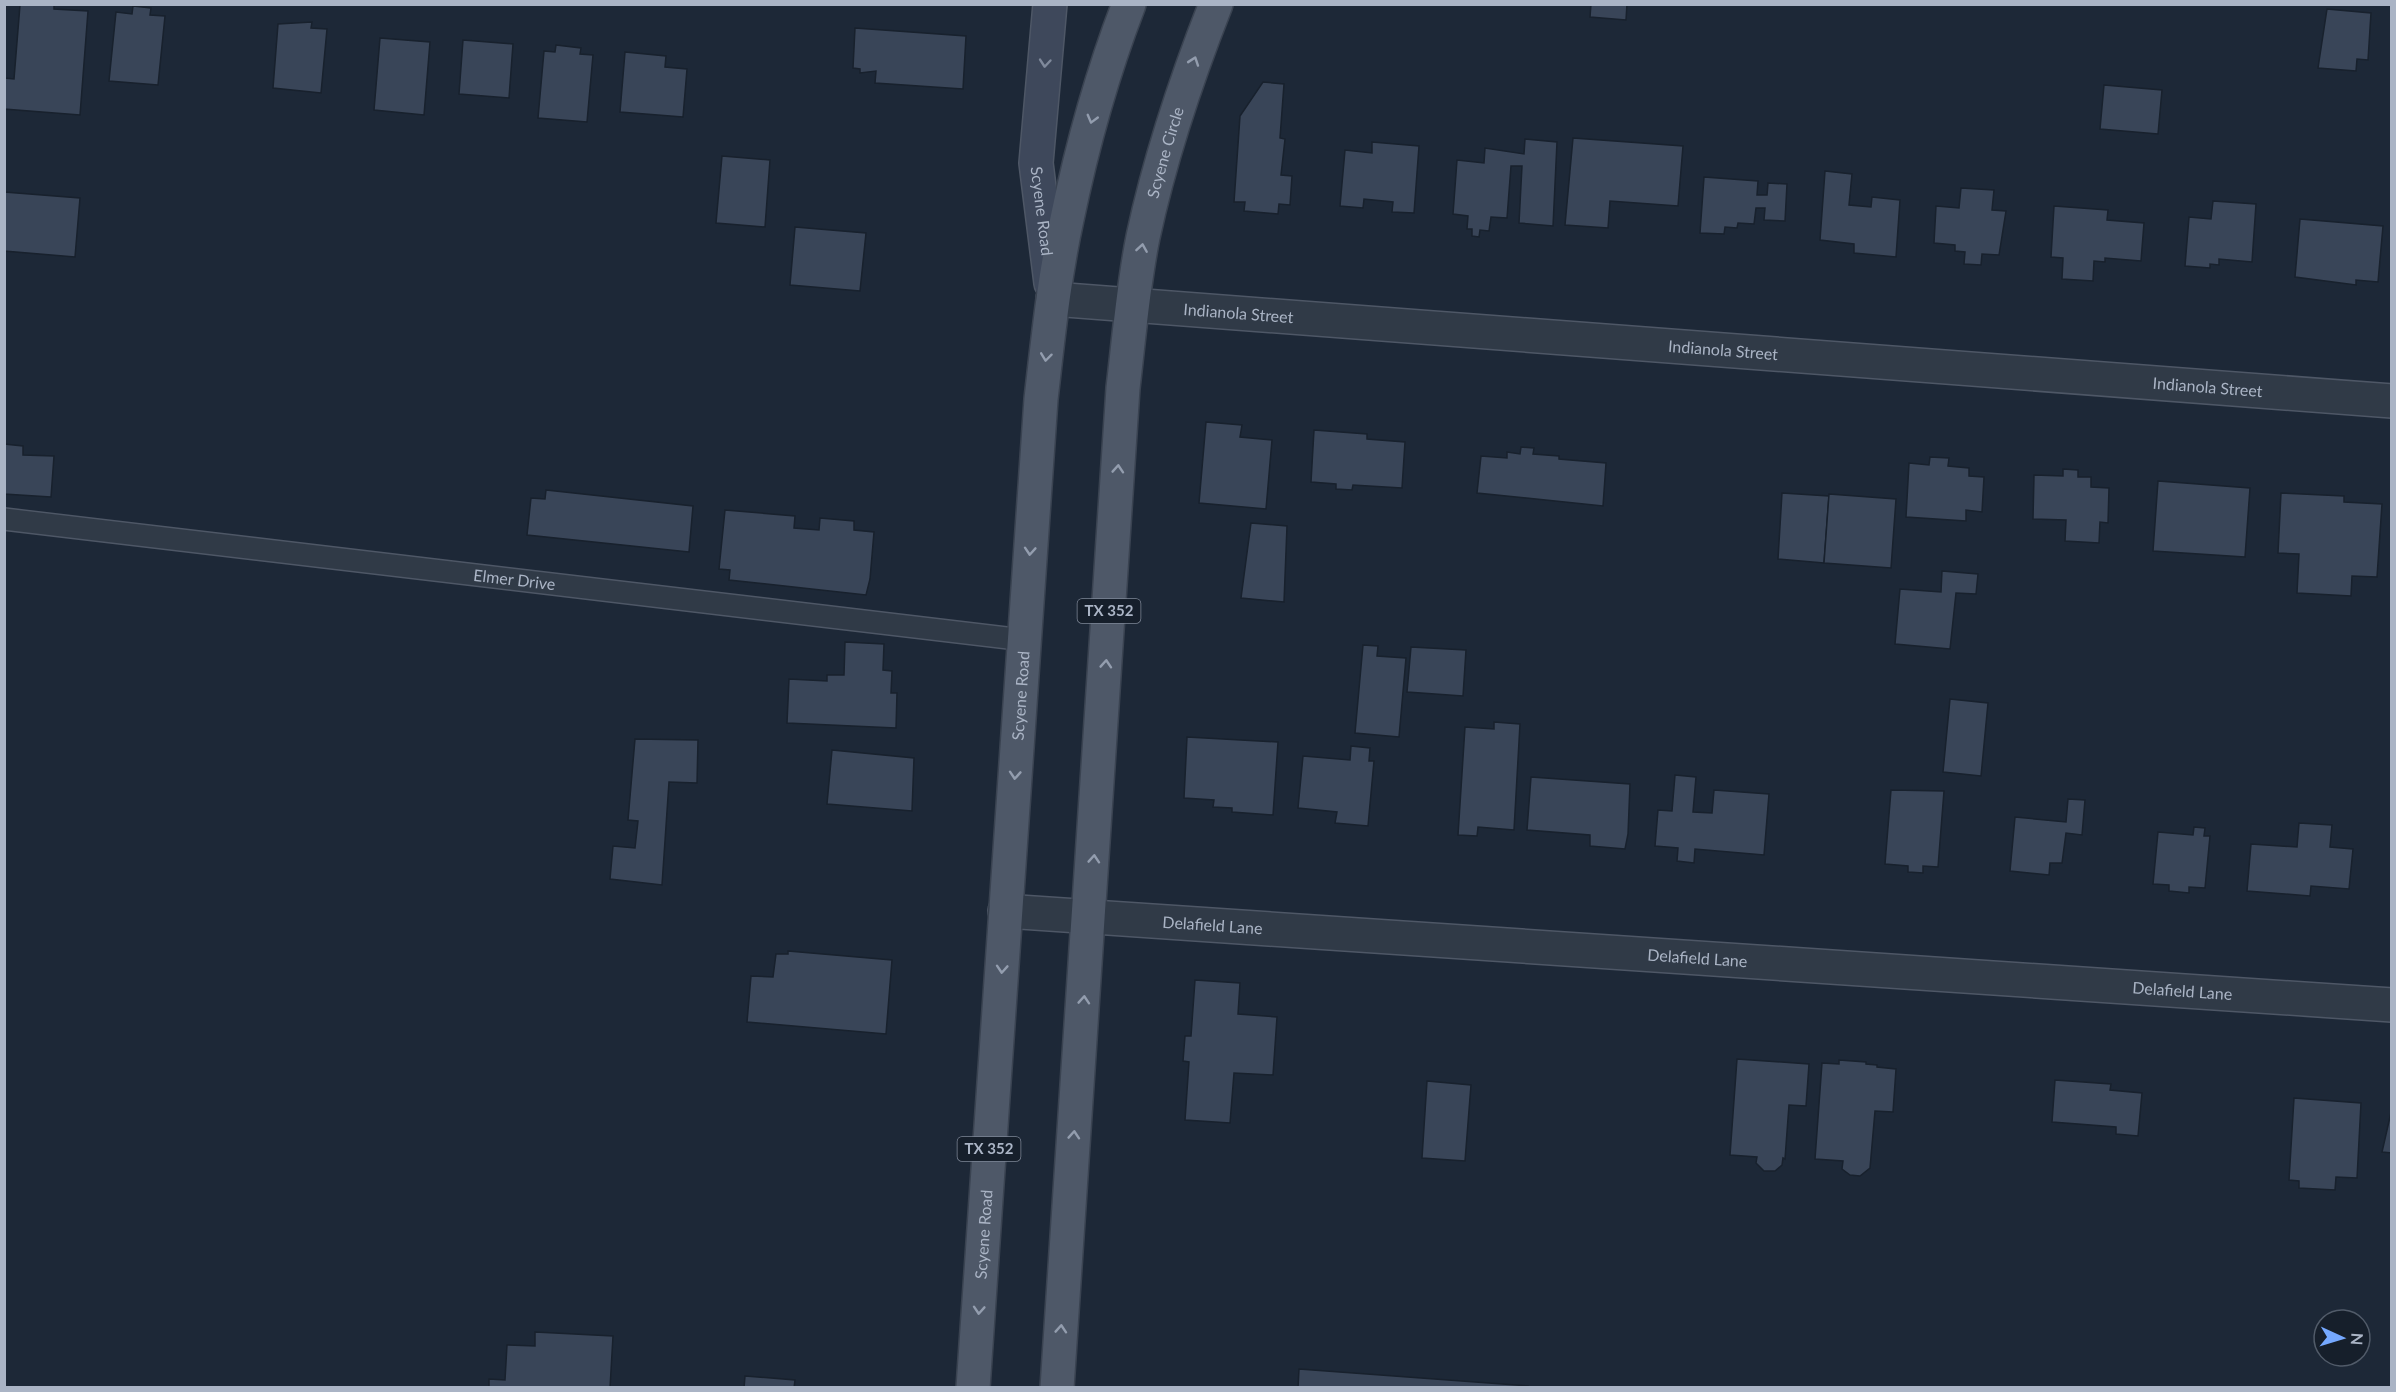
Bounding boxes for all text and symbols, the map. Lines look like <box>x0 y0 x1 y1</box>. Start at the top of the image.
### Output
one-way arrow <box>1187 56 1199 67</box>
one-way arrow <box>1039 58 1052 67</box>
street label: Scyene Circle <box>1143 104 1187 200</box>
one-way arrow <box>1086 113 1099 123</box>
street label: Scyene Road <box>1028 165 1057 257</box>
one-way arrow <box>1135 244 1147 253</box>
street label: Indianola Street <box>1183 299 1294 326</box>
street label: Indianola Street <box>1667 336 1779 363</box>
one-way arrow <box>1040 352 1053 362</box>
street label: Indianola Street <box>2152 373 2264 400</box>
one-way arrow <box>1111 465 1124 474</box>
one-way arrow <box>1024 547 1037 556</box>
street label: Elmer Drive <box>472 565 556 593</box>
road number: TX 352 <box>1078 599 1140 623</box>
street label: Scyene Road <box>1008 650 1033 741</box>
one-way arrow <box>1099 660 1112 669</box>
one-way arrow <box>1009 771 1022 780</box>
one-way arrow <box>1087 854 1100 863</box>
street label: Delafield Lane <box>1162 912 1263 937</box>
street label: Delafield Lane <box>1647 945 1748 970</box>
one-way arrow <box>995 965 1008 974</box>
street label: Delafield Lane <box>2132 977 2233 1003</box>
one-way arrow <box>1077 995 1090 1004</box>
one-way arrow <box>1068 1130 1081 1139</box>
road number: TX 352 <box>958 1137 1020 1161</box>
street label: Scyene Road <box>971 1189 996 1280</box>
one-way arrow <box>972 1306 985 1315</box>
north arrow <box>2312 1308 2372 1368</box>
one-way arrow <box>1055 1325 1068 1334</box>
text: N <box>2348 1332 2367 1346</box>

